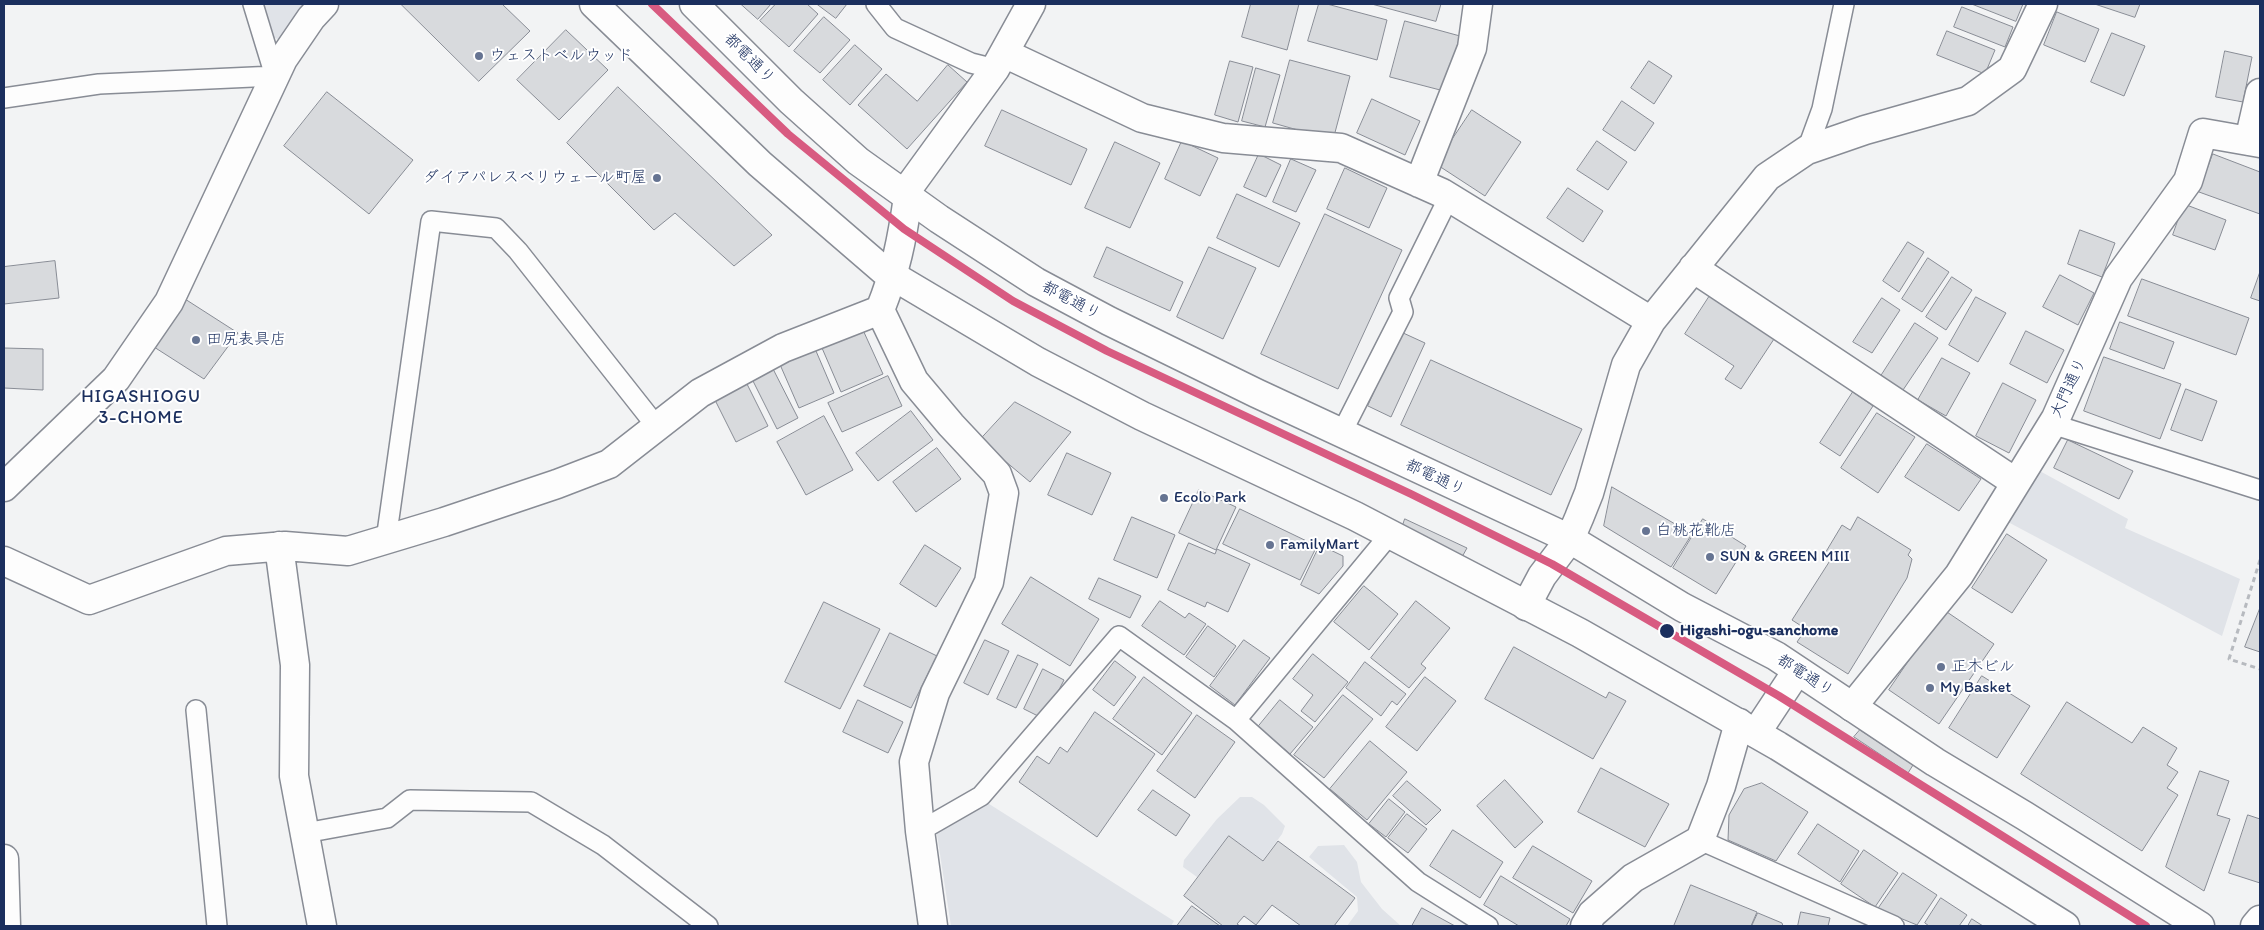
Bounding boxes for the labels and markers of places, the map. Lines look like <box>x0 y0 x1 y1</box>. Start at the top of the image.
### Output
place label: ウェストベルウッド <box>489 46 633 66</box>
marker: ウェストベルウッド <box>473 50 485 62</box>
place label: ダイアパレスベリウェール町屋 <box>423 168 647 188</box>
marker: ダイアパレスベリウェール町屋 <box>651 172 663 184</box>
place label: 田尻表具店 <box>206 330 286 350</box>
marker: 田尻表具店 <box>190 334 202 346</box>
place label: Ecolo Park <box>1174 488 1246 508</box>
marker: Ecolo Park <box>1158 492 1170 504</box>
place label: 白桃花靴店 <box>1656 521 1736 541</box>
marker: 白桃花靴店 <box>1640 525 1652 537</box>
place label: FamilyMart <box>1280 535 1359 555</box>
marker: FamilyMart <box>1264 539 1276 551</box>
place label: SUN & GREEN MIII <box>1720 547 1850 567</box>
marker: SUN & GREEN MIII <box>1704 551 1716 563</box>
place label: Higashi-ogu-sanchome <box>1680 621 1838 641</box>
marker: Higashi-ogu-sanchome <box>1658 622 1676 640</box>
place label: 正木ビル <box>1951 657 2015 677</box>
marker: 正木ビル <box>1935 661 1947 673</box>
place label: My Basket <box>1940 678 2011 698</box>
marker: My Basket <box>1924 682 1936 694</box>

